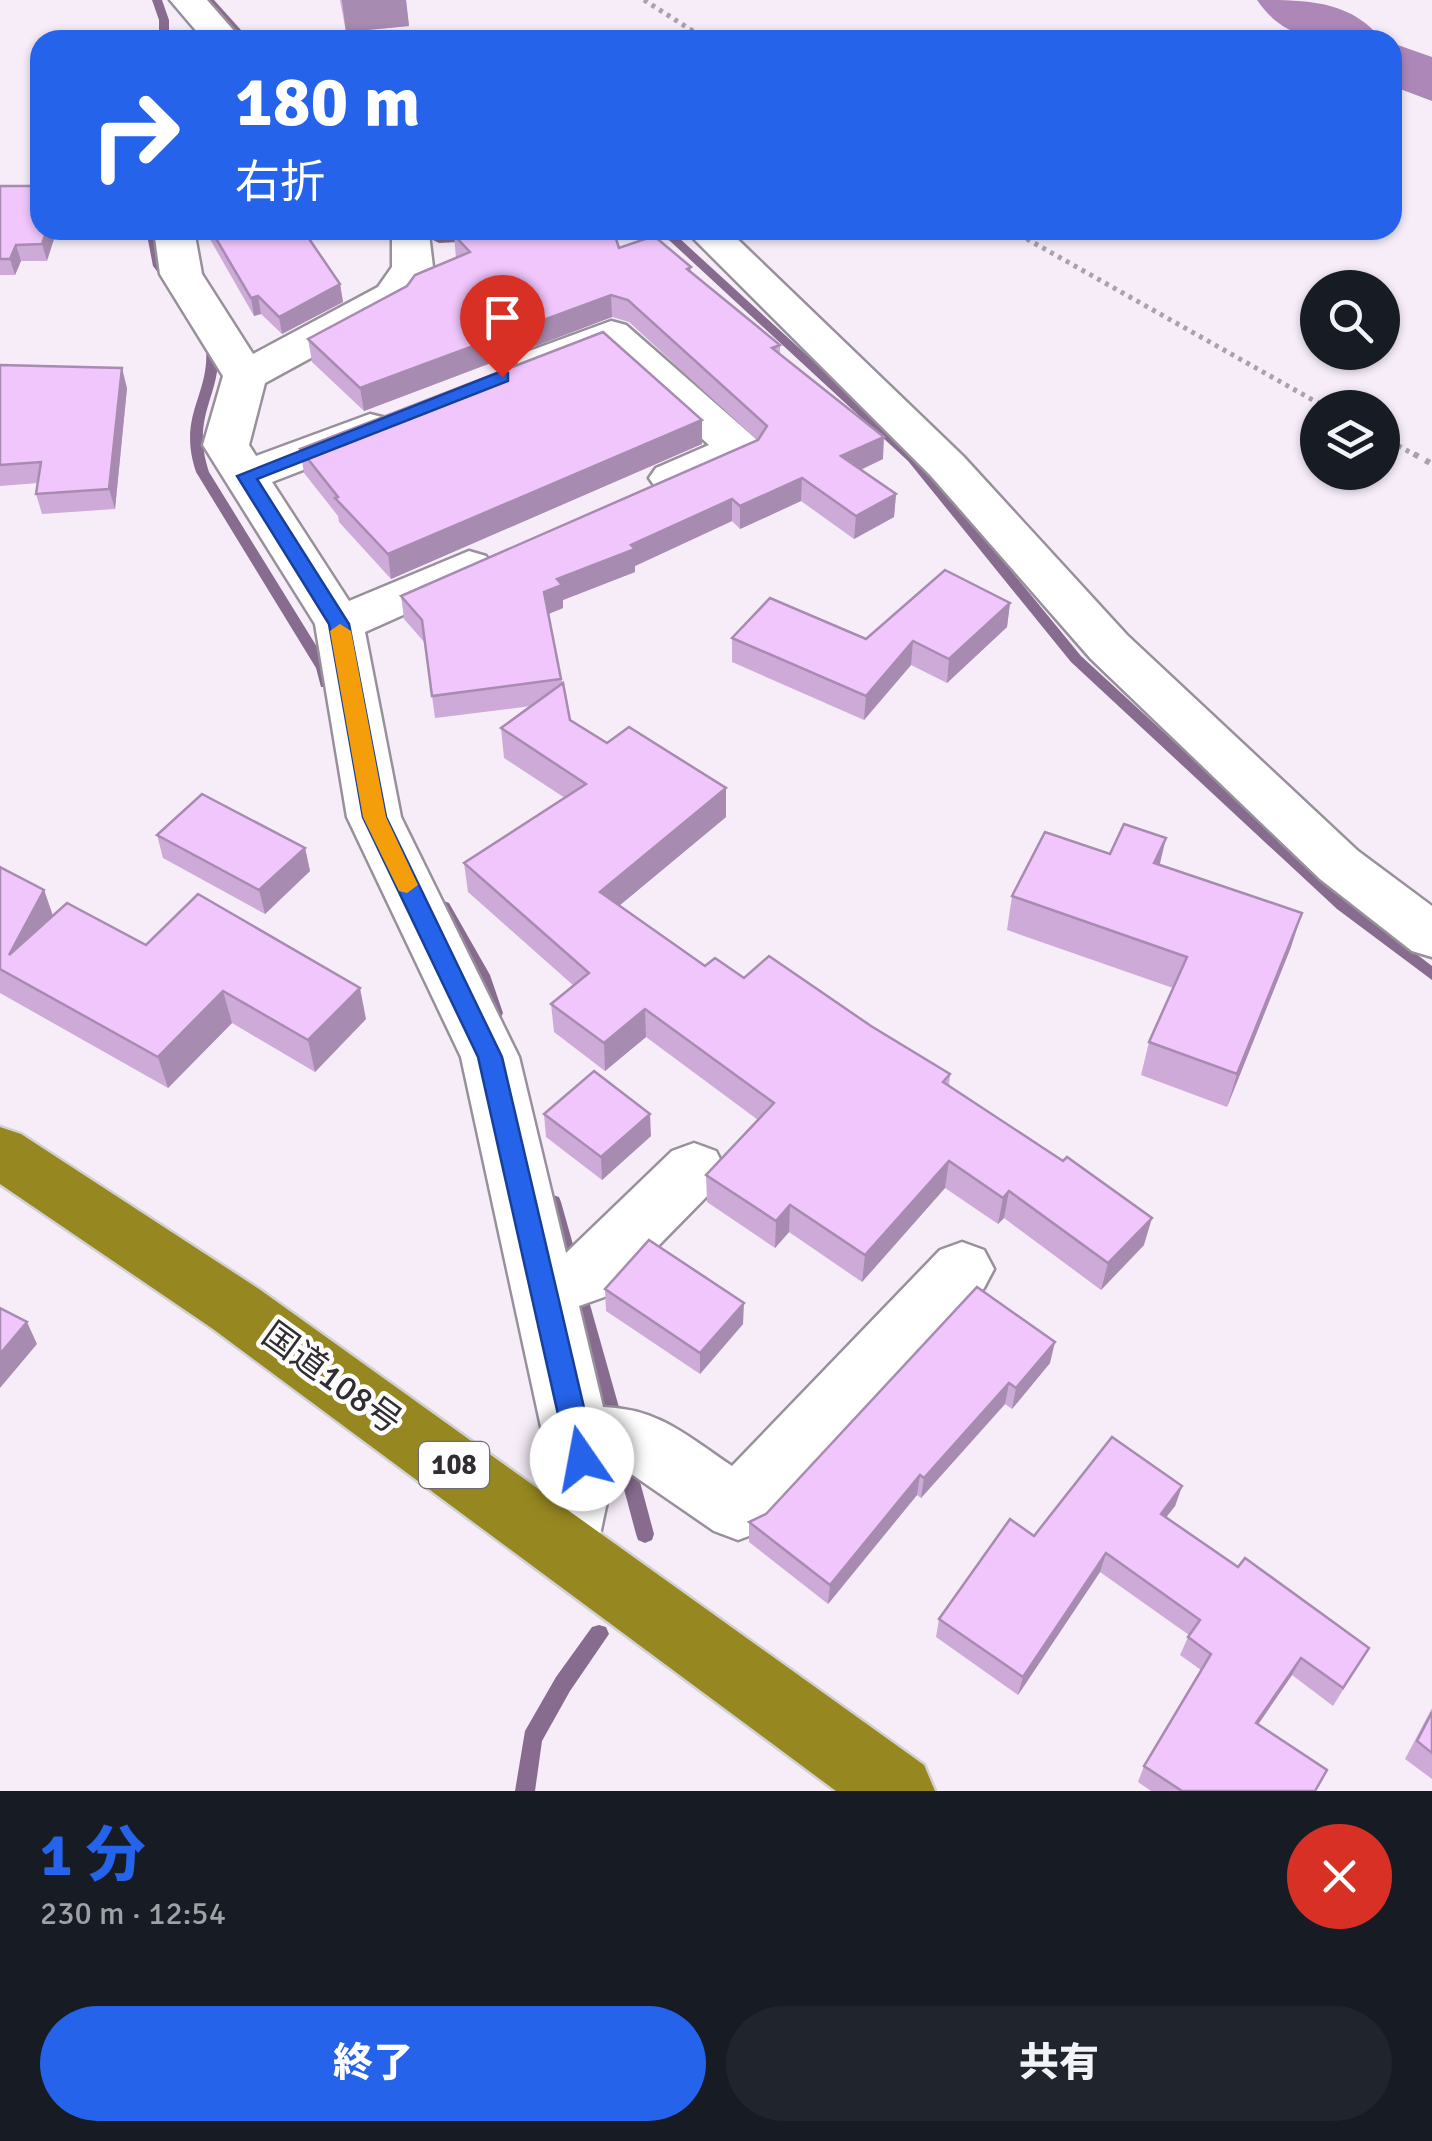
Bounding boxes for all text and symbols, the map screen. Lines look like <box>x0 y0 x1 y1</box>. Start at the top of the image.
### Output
text: 180 m <box>235 59 420 145</box>
icon: right <box>70 70 200 200</box>
text: 右折 <box>235 155 325 210</box>
map controls <box>1300 270 1400 490</box>
button: search <box>1300 270 1400 370</box>
pin <box>460 275 545 378</box>
icon: arrive <box>475 290 530 345</box>
button: layers <box>1300 390 1400 490</box>
street label: 国道108号 <box>254 1313 410 1443</box>
position arrow <box>530 1407 634 1511</box>
road number: 108 <box>419 1442 489 1488</box>
text: 1 分 <box>40 1819 146 1893</box>
button: close <box>1287 1824 1392 1929</box>
text: 230 m · 12:54 <box>40 1894 226 1933</box>
button: 終了 <box>40 2006 706 2121</box>
button: 共有 <box>726 2006 1392 2121</box>

